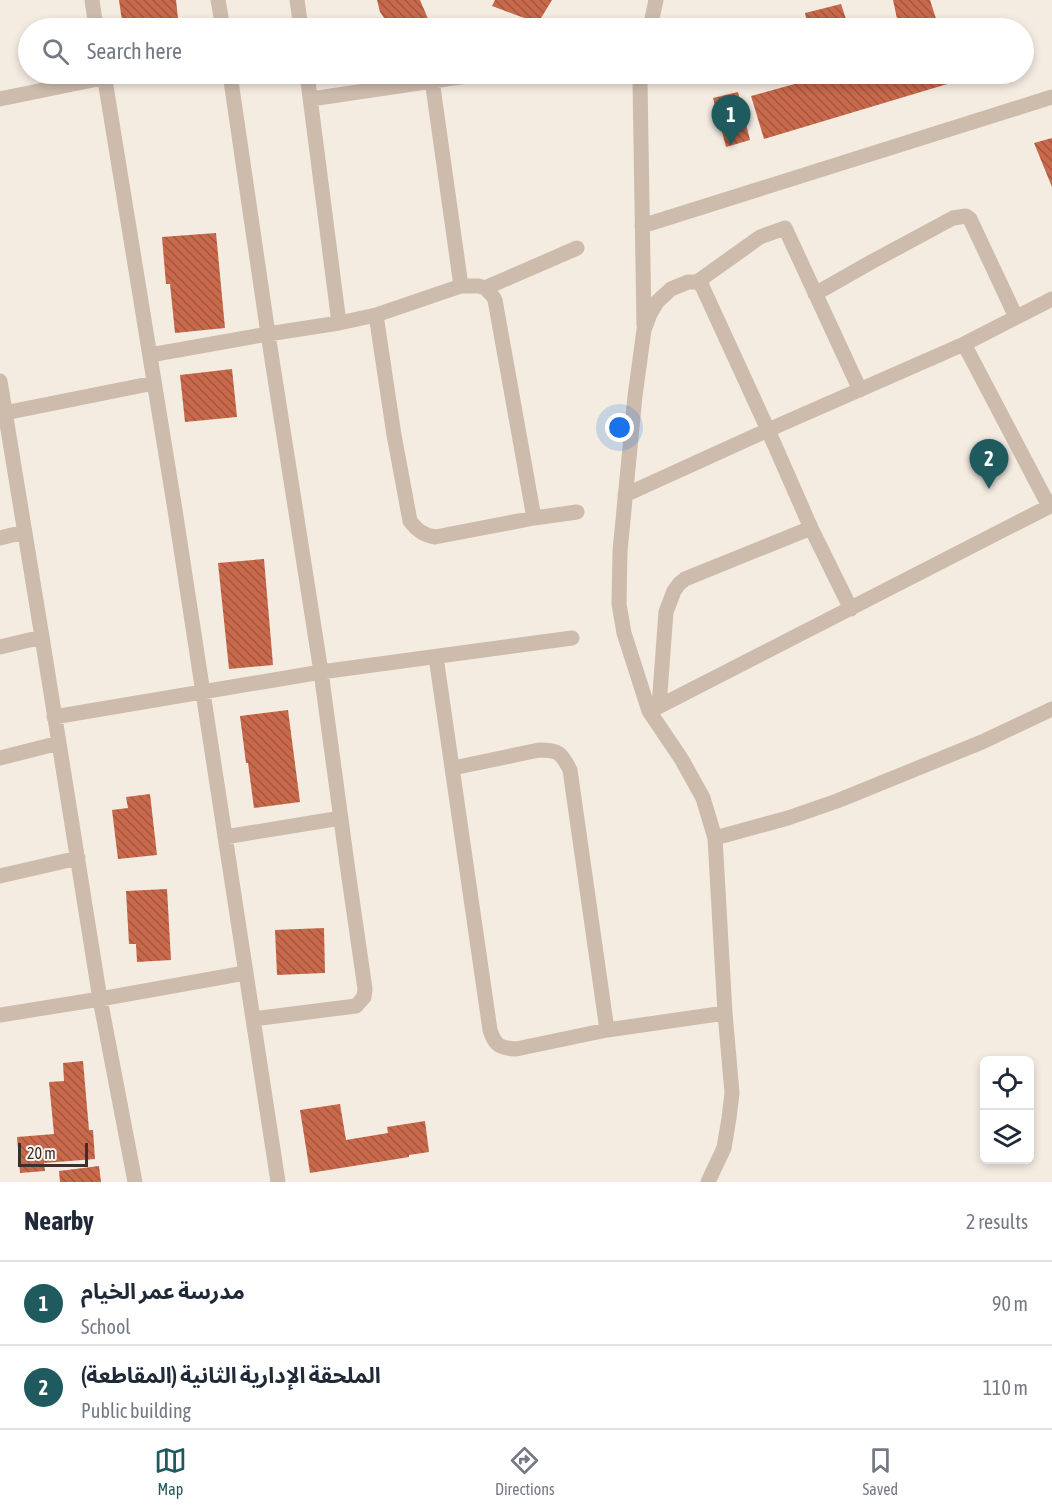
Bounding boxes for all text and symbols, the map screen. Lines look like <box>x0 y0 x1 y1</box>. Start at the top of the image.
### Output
search box <box>18 18 1034 84</box>
icon: search <box>39 35 72 68</box>
text: Search here <box>87 38 182 64</box>
pin: 1 <box>712 96 750 145</box>
your location <box>605 413 634 442</box>
pin: 2 <box>970 440 1008 489</box>
map controls <box>980 1056 1034 1164</box>
button: locate <box>980 1056 1034 1110</box>
button: layers <box>980 1110 1034 1164</box>
scale bar <box>18 1140 88 1168</box>
text: 20 m <box>27 1144 56 1162</box>
text: Nearby <box>24 1206 94 1236</box>
text: 2 results <box>966 1210 1028 1233</box>
text: مدرسة عمر الخيام <box>81 1278 245 1304</box>
text: 1 <box>39 1292 48 1315</box>
text: 90 m <box>992 1292 1028 1315</box>
text: School <box>81 1315 131 1338</box>
text: الملحقة الإدارية الثانية (المقاطعة) <box>81 1362 381 1388</box>
text: 2 <box>39 1376 48 1399</box>
text: 110 m <box>983 1376 1028 1399</box>
text: Public building <box>81 1399 191 1422</box>
tab: Map <box>154 1444 187 1498</box>
tab: Directions <box>495 1444 555 1498</box>
tab: Saved <box>863 1444 898 1498</box>

